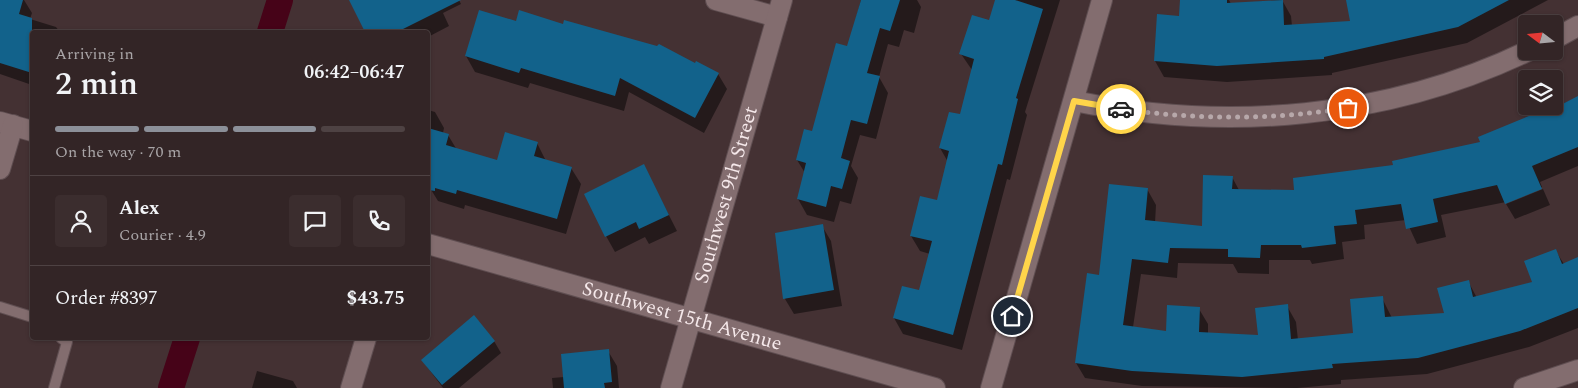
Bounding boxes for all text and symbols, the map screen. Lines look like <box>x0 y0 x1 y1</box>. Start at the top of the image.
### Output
north arrow <box>1518 15 1562 60</box>
map controls <box>1518 15 1563 115</box>
text: Arriving in <box>55 42 134 66</box>
text: 06:42–06:47 <box>304 58 405 87</box>
text: 2 min <box>55 60 138 109</box>
button: layers <box>1518 70 1563 115</box>
courier <box>1096 84 1146 134</box>
pin <box>1327 87 1369 129</box>
icon: bag <box>1334 94 1362 122</box>
icon: car <box>1107 95 1135 123</box>
street label: Southwest 9th Street <box>687 103 766 287</box>
text: On the way · 70 m <box>55 140 181 164</box>
text: Alex <box>119 194 160 223</box>
button: person <box>55 195 107 247</box>
button: chat <box>289 195 341 247</box>
button: phone <box>353 195 405 247</box>
text: Courier · 4.9 <box>119 223 206 247</box>
street label: Southwest 15th Avenue <box>578 273 785 359</box>
text: Order #8397 <box>55 284 158 313</box>
text: $43.75 <box>347 284 405 313</box>
pin <box>991 295 1033 337</box>
icon: home <box>998 302 1026 330</box>

